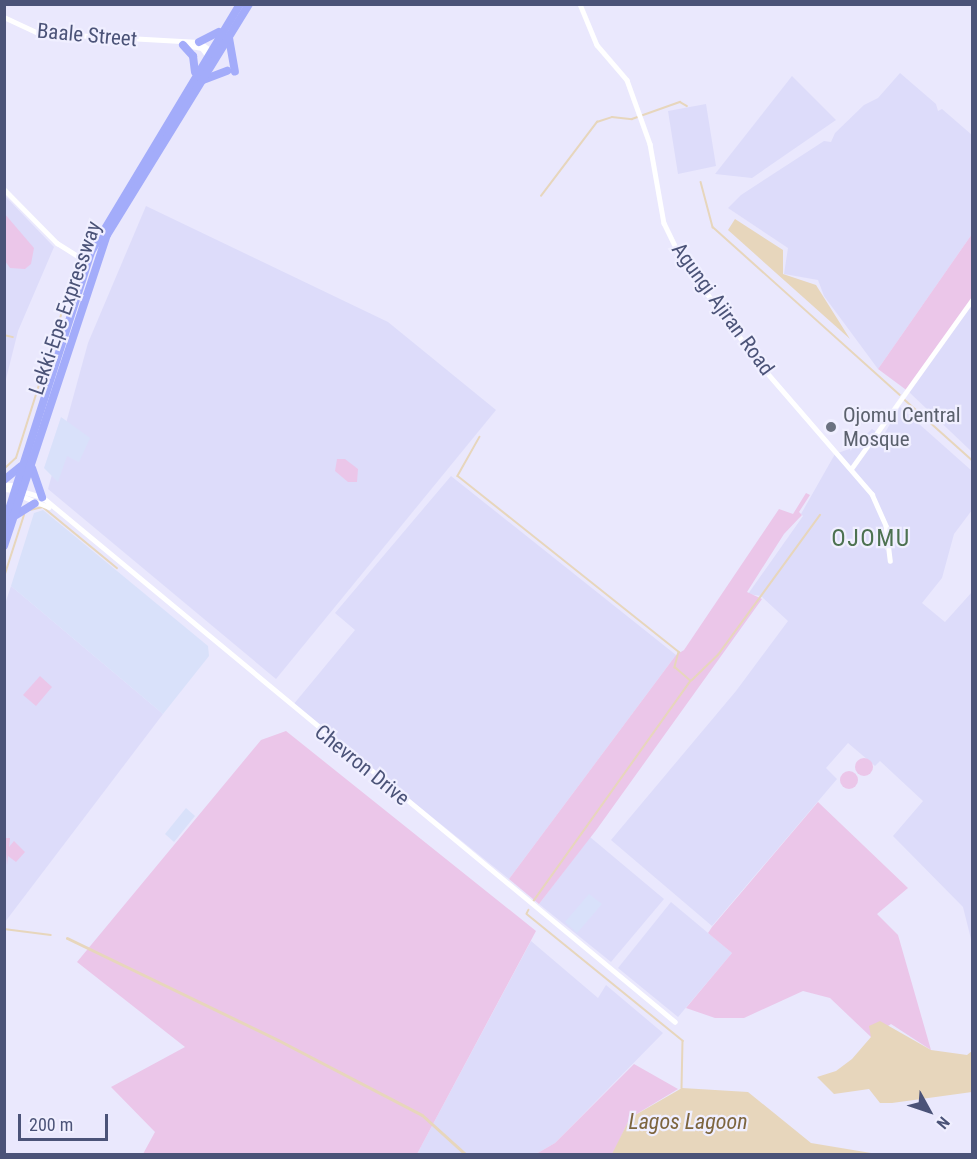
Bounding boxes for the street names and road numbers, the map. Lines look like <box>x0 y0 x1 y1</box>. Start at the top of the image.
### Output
street label: Baale Street <box>36 18 138 52</box>
street label: Lekki-Epe Expressway <box>23 218 107 398</box>
street label: Agungi Ajiran Road <box>666 238 780 380</box>
street label: Chevron Drive <box>310 719 414 811</box>

